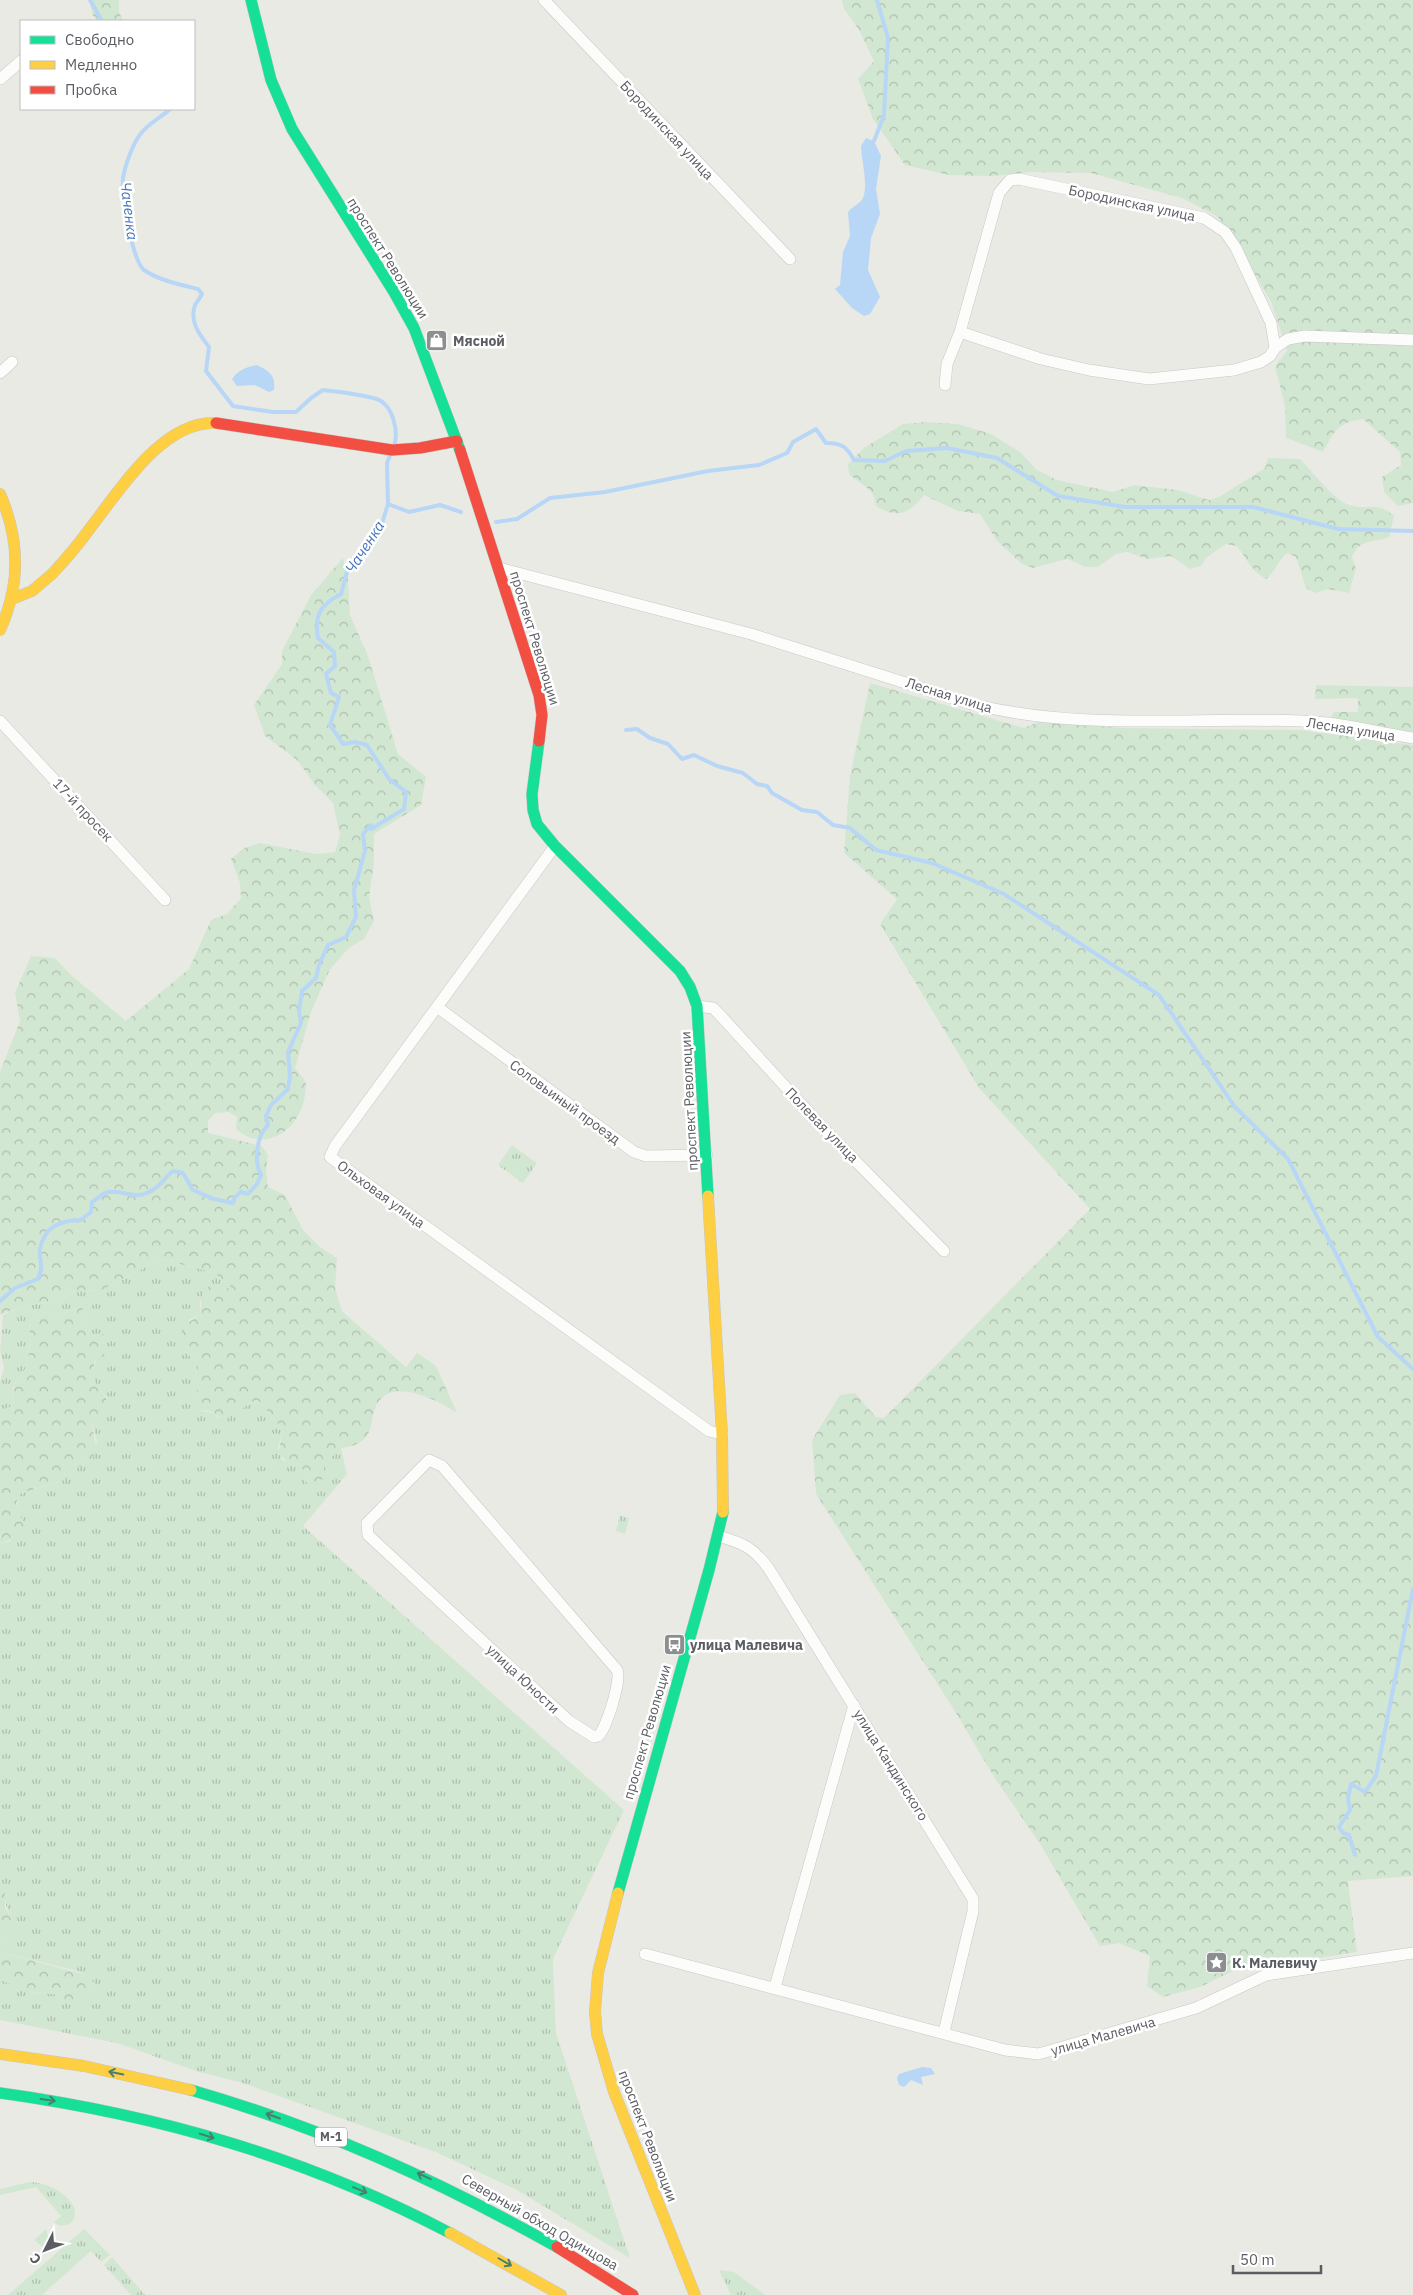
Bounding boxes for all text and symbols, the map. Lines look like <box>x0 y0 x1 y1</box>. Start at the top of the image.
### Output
legend <box>20 20 195 110</box>
text: Свободно <box>65 30 134 49</box>
text: Медленно <box>65 55 137 74</box>
street label: Бородинская улица <box>616 77 718 184</box>
text: Пробка <box>65 80 117 99</box>
water label: Чаченка <box>117 181 143 241</box>
street label: Бородинская улица <box>1067 181 1198 225</box>
street label: проспект Революции <box>343 194 433 322</box>
shop icon: Мясной <box>425 329 449 353</box>
place label: Мясной <box>453 332 505 350</box>
water label: Чаченка <box>341 517 389 576</box>
street label: проспект Революции <box>506 569 564 707</box>
street label: Лесная улица <box>904 673 995 717</box>
street label: Лесная улица <box>1305 713 1397 745</box>
street label: 17-й просек <box>49 775 117 846</box>
street label: проспект Революции <box>676 1031 702 1171</box>
street label: Соловьиный проезд <box>506 1056 624 1148</box>
street label: Полевая улица <box>782 1084 863 1167</box>
street label: Ольховая улица <box>334 1156 429 1232</box>
bus stop icon: улица Малевича <box>662 1633 686 1657</box>
place label: улица Малевича <box>690 1636 803 1654</box>
street label: улица Юности <box>483 1641 563 1717</box>
street label: проспект Революции <box>619 1662 675 1802</box>
street label: улица Кандинского <box>849 1706 933 1824</box>
place icon: К. Малевичу <box>1204 1951 1228 1975</box>
place label: К. Малевичу <box>1232 1954 1318 1972</box>
street label: улица Малевича <box>1049 2012 1158 2059</box>
one-way arrow <box>109 2067 125 2077</box>
street label: проспект Революции <box>615 2068 681 2204</box>
one-way arrow <box>40 2095 56 2105</box>
one-way arrow <box>266 2111 281 2120</box>
road number: М-1 <box>315 2128 347 2146</box>
one-way arrow <box>198 2132 214 2142</box>
one-way arrow <box>417 2170 432 2180</box>
street label: Северный обход Одинцова <box>458 2170 622 2275</box>
one-way arrow <box>352 2186 367 2195</box>
north arrow <box>20 2225 70 2275</box>
scale bar <box>1233 2242 1320 2274</box>
text: С <box>26 2249 45 2268</box>
text: 50 m <box>1240 2250 1275 2269</box>
one-way arrow <box>498 2257 512 2267</box>

